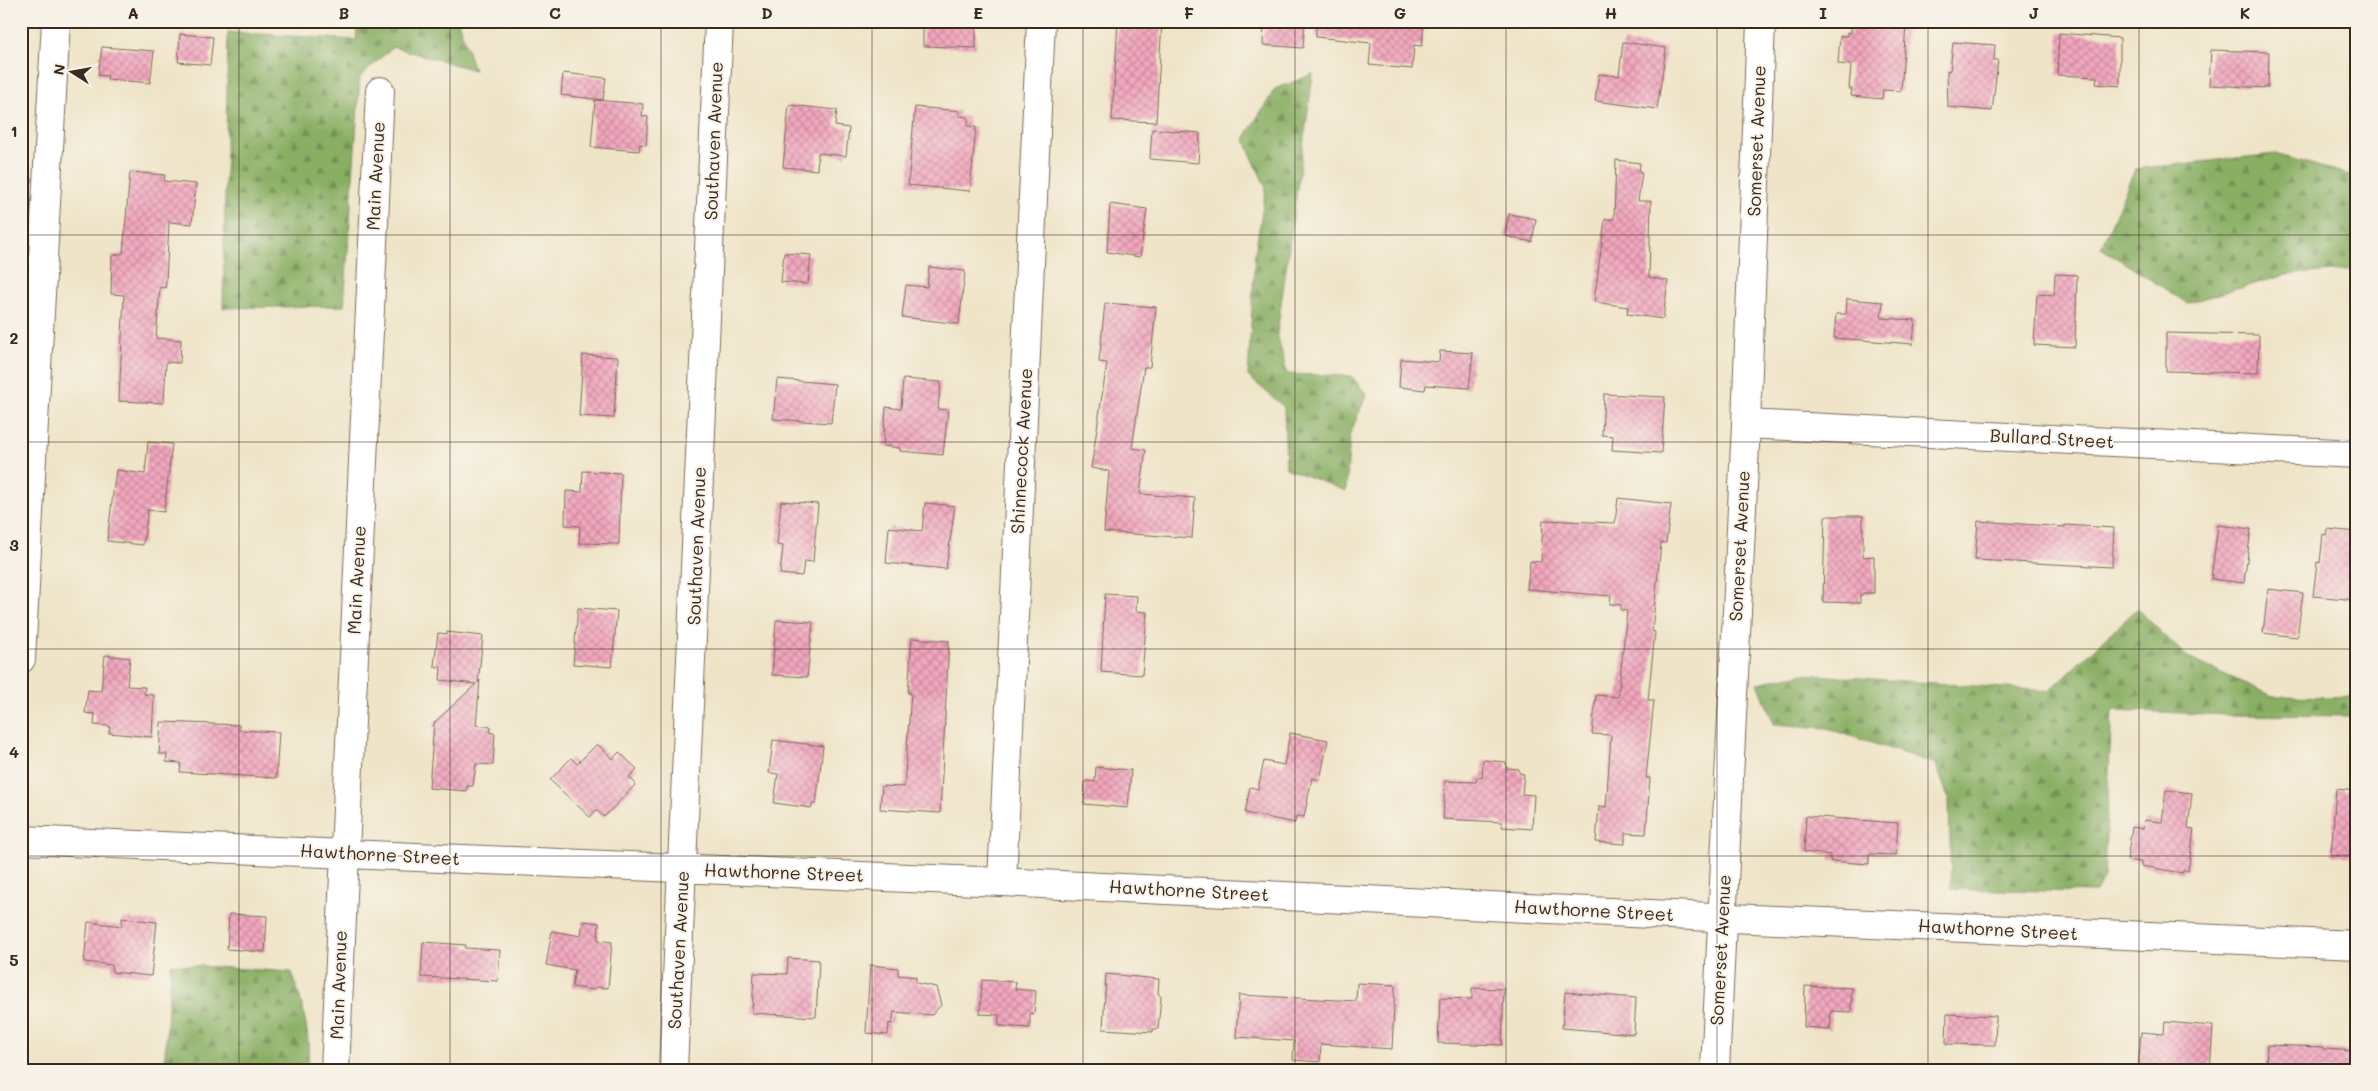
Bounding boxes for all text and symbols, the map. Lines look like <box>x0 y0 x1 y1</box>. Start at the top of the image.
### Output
text: A <box>127 2 139 23</box>
text: B <box>339 2 349 23</box>
text: C <box>549 2 561 23</box>
text: D <box>761 2 773 23</box>
text: E <box>973 2 983 23</box>
text: F <box>1184 2 1194 23</box>
text: G <box>1394 2 1406 23</box>
text: H <box>1605 2 1617 23</box>
text: I <box>1819 2 1827 23</box>
text: J <box>2029 2 2039 23</box>
text: K <box>2240 2 2250 23</box>
north arrow <box>48 48 98 98</box>
street label: Southaven Avenue <box>698 61 728 221</box>
text: N <box>48 62 69 76</box>
street label: Somerset Avenue <box>1741 65 1771 217</box>
text: 1 <box>10 120 18 141</box>
street label: Main Avenue <box>360 121 390 231</box>
text: 2 <box>10 327 19 348</box>
street label: Shinnecock Avenue <box>1005 367 1037 535</box>
street label: Bullard Street <box>1989 423 2115 453</box>
street label: Southaven Avenue <box>681 466 711 626</box>
street label: Somerset Avenue <box>1723 470 1755 622</box>
street label: Main Avenue <box>341 525 371 635</box>
text: 3 <box>9 534 19 555</box>
text: 4 <box>9 741 19 762</box>
street label: Hawthorne Street <box>300 838 461 870</box>
street label: Hawthorne Street <box>704 857 864 887</box>
street label: Southaven Avenue <box>662 870 694 1030</box>
street label: Hawthorne Street <box>1109 874 1270 906</box>
street label: Somerset Avenue <box>1704 874 1736 1026</box>
street label: Hawthorne Street <box>1514 894 1675 926</box>
street label: Hawthorne Street <box>1918 913 2079 945</box>
street label: Main Avenue <box>324 930 352 1040</box>
text: 5 <box>9 949 19 970</box>

